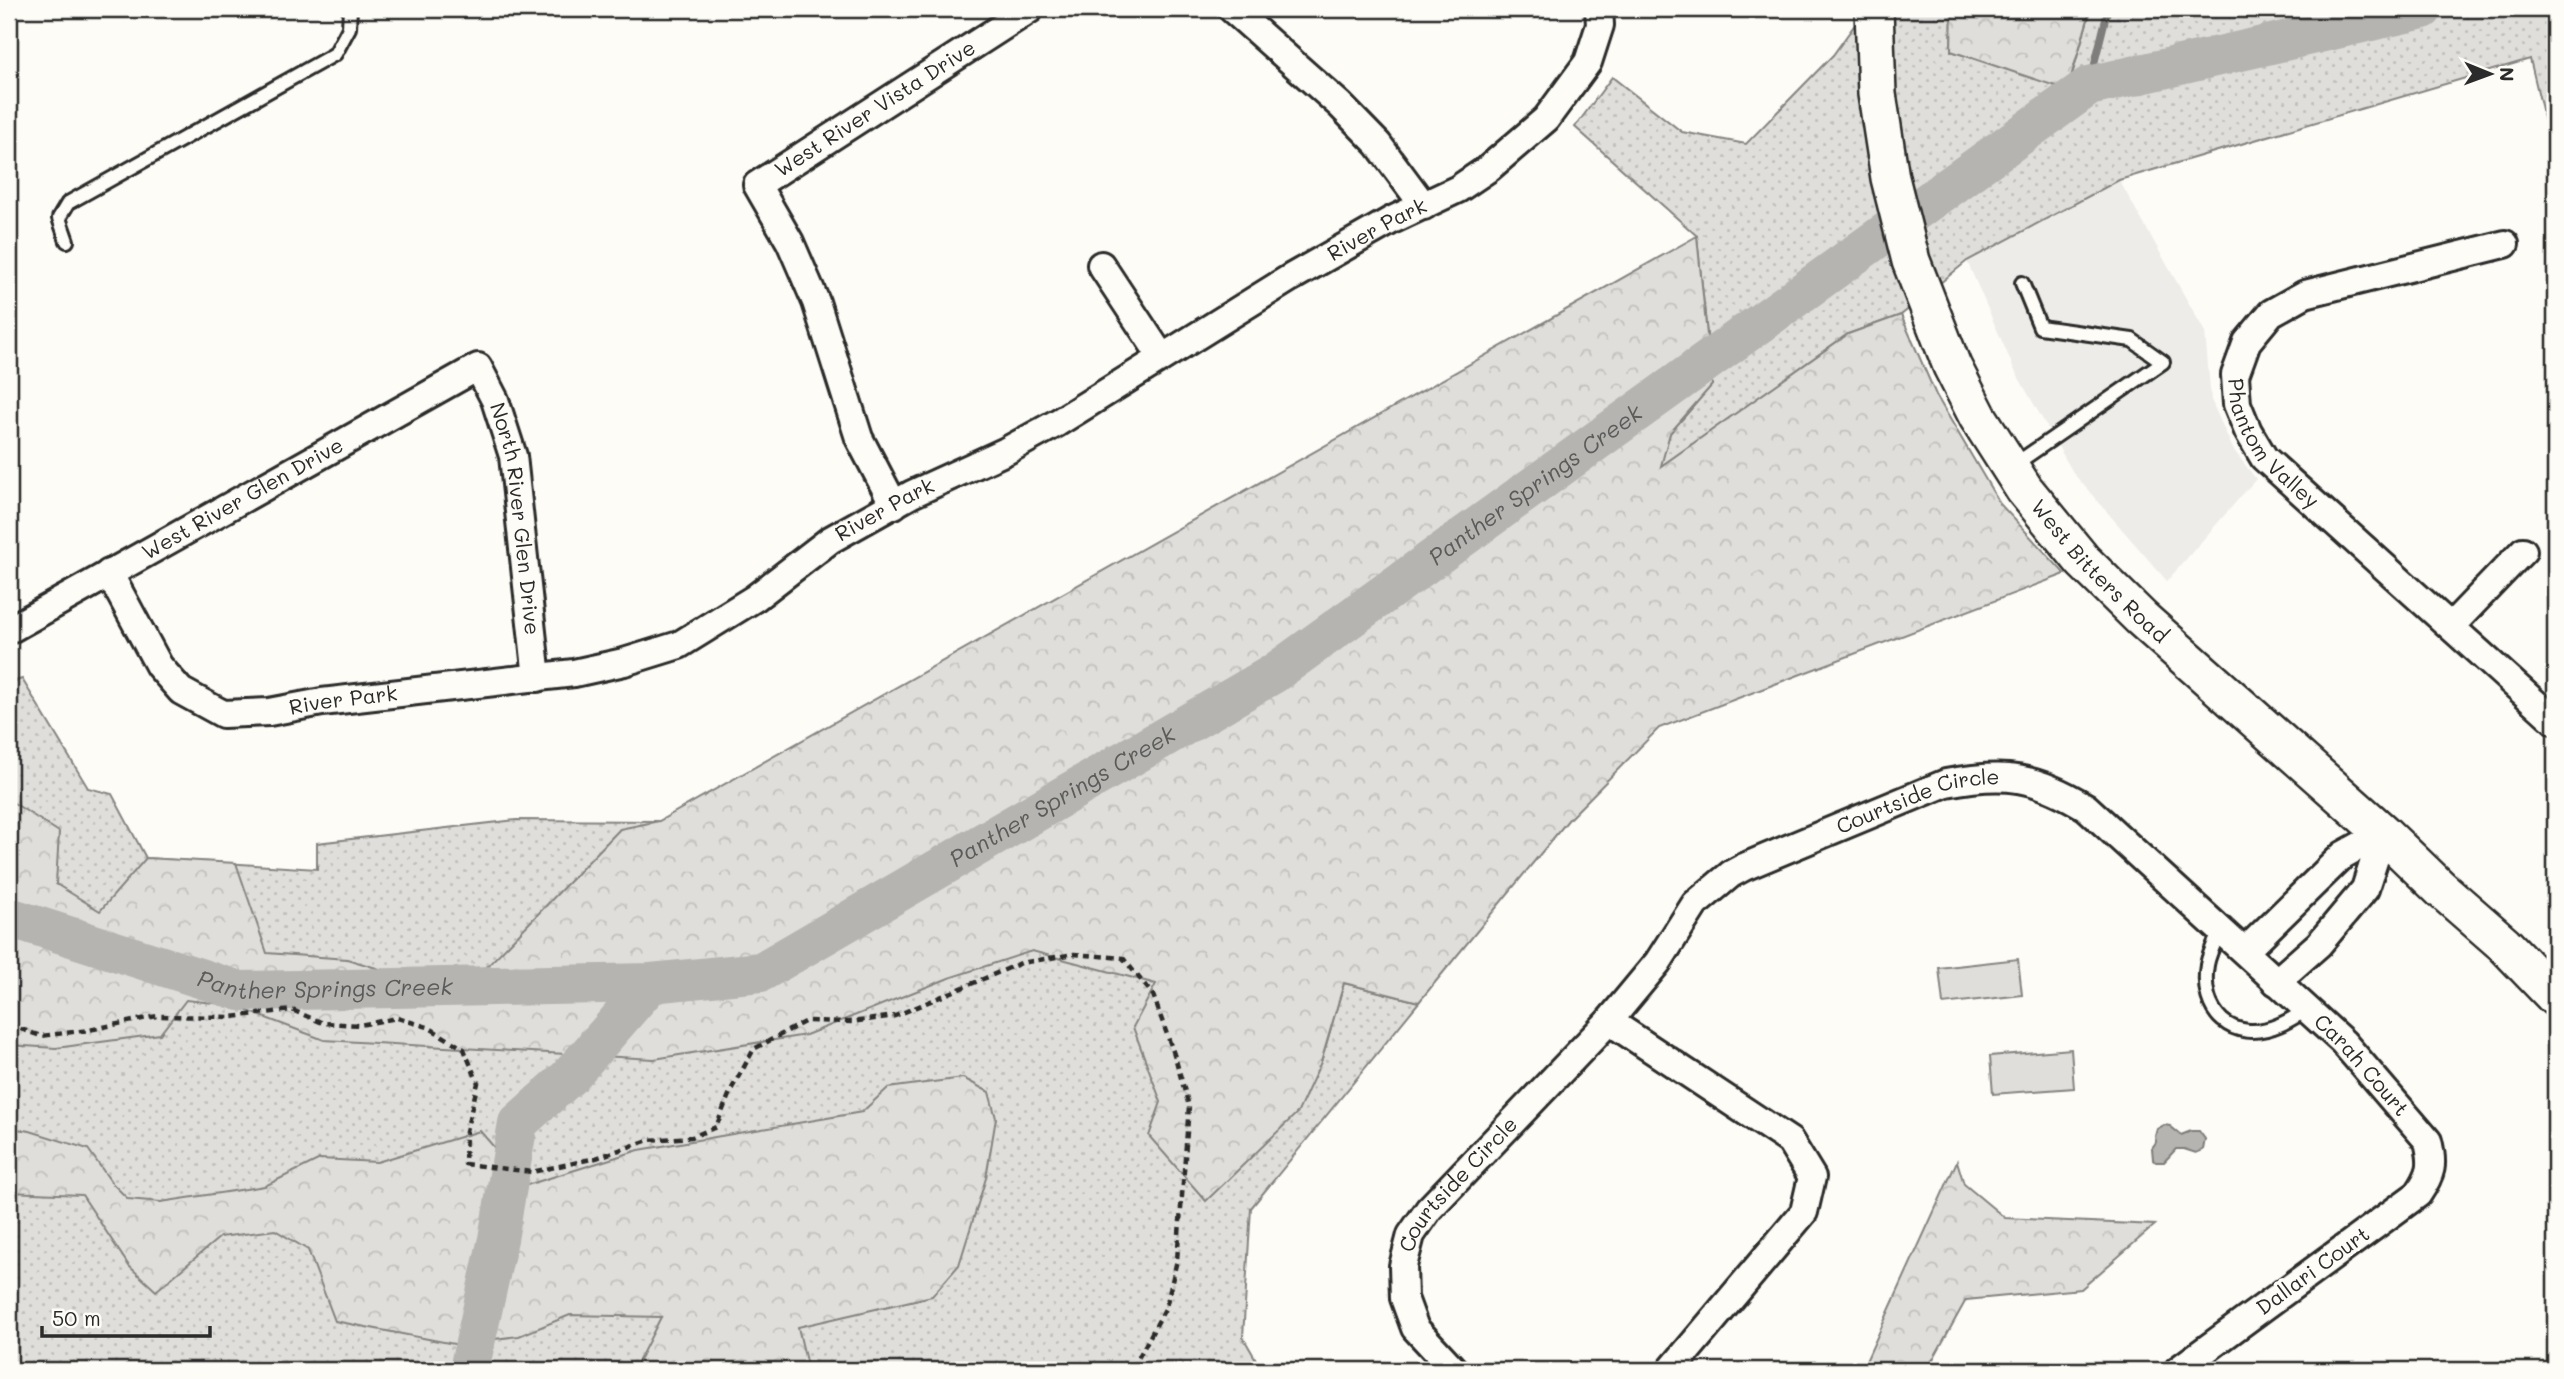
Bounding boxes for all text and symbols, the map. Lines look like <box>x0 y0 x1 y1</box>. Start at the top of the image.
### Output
street label: West River Vista Drive <box>769 33 980 182</box>
north arrow <box>2456 38 2526 108</box>
text: N <box>2495 67 2520 82</box>
street label: River Park <box>1322 191 1430 266</box>
street label: Phantom Valley <box>2223 377 2326 513</box>
water label: Panther Springs Creek <box>1422 397 1648 571</box>
street label: North River Glen Drive <box>485 399 547 636</box>
street label: West River Glen Drive <box>137 430 347 565</box>
street label: River Park <box>830 471 938 546</box>
street label: West Bitters Road <box>2026 493 2175 648</box>
street label: River Park <box>287 678 399 720</box>
water label: Panther Springs Creek <box>944 718 1181 873</box>
street label: Courtside Circle <box>1832 762 2000 839</box>
water label: Panther Springs Creek <box>194 962 454 1005</box>
street label: Carah Court <box>2309 1007 2416 1121</box>
street label: Courtside Circle <box>1392 1110 1522 1254</box>
street label: Dallari Court <box>2250 1220 2374 1320</box>
scale bar <box>42 1295 210 1339</box>
text: 50 m <box>52 1304 101 1331</box>

